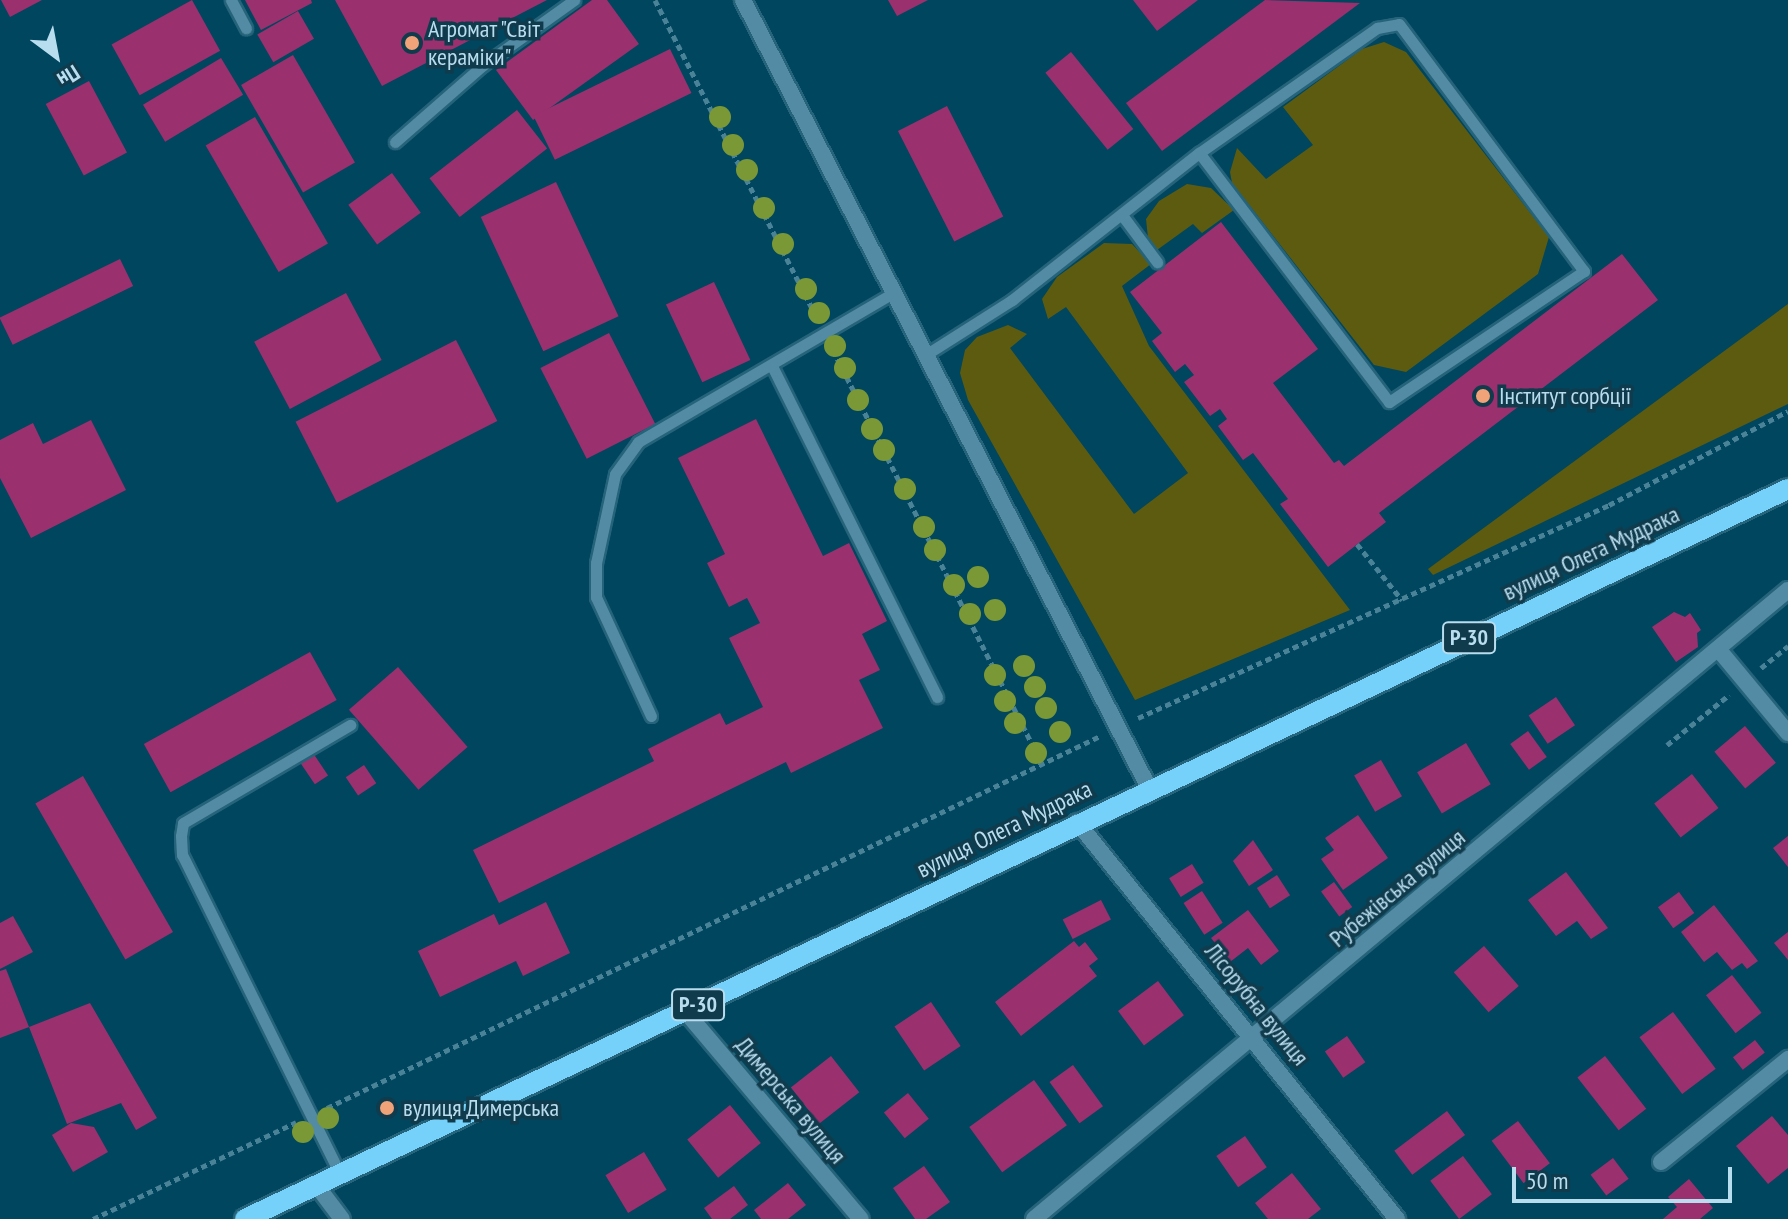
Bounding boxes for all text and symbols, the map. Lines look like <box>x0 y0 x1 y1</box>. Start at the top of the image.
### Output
place label: Агромат "Світ кераміки" <box>428 15 542 71</box>
north arrow <box>16 16 96 96</box>
marker: Агромат "Світ кераміки" <box>403 34 421 52</box>
text: Пн <box>52 59 85 94</box>
place label: Інститут сорбції <box>1499 382 1632 410</box>
marker: Інститут сорбції <box>1474 387 1492 405</box>
street label: вулиця Олега Мудрака <box>1498 500 1684 606</box>
road number: Р-30 <box>1441 620 1497 656</box>
street label: вулиця Олега Мудрака <box>912 774 1096 884</box>
street label: Рубежівська вулиця <box>1323 823 1471 953</box>
street label: Лісорубна вулиця <box>1199 937 1315 1071</box>
road number: Р-30 <box>670 987 726 1023</box>
street label: Димерська вулиця <box>730 1031 852 1169</box>
place label: вулиця Димерська <box>403 1094 560 1122</box>
marker: вулиця Димерська <box>378 1099 396 1117</box>
scale bar <box>1516 1151 1736 1201</box>
text: 50 m <box>1526 1165 1568 1196</box>

